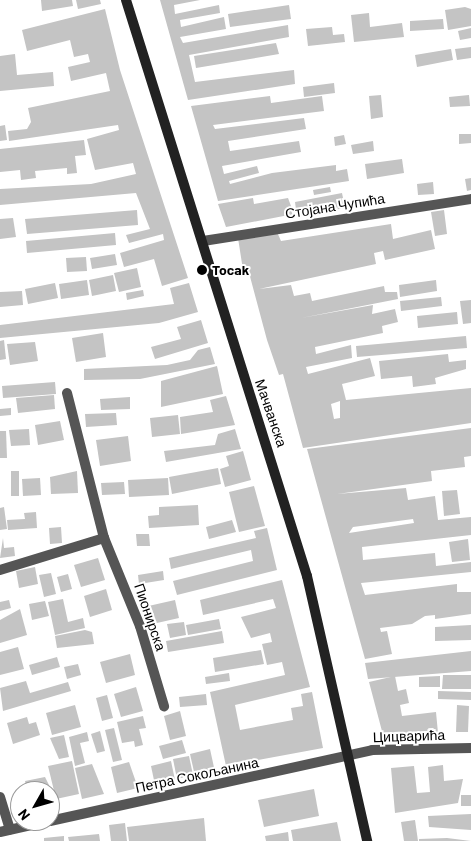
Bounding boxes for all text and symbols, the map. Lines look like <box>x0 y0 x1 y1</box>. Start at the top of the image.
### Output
street label: Стојана Чупића <box>284 190 386 222</box>
place label: Tocak <box>212 262 249 278</box>
marker: Tocak <box>196 264 208 276</box>
street label: Мачванска <box>252 377 290 449</box>
street label: Пионирска <box>131 581 169 653</box>
street label: Цицварића <box>373 726 445 746</box>
street label: Петра Сокољанина <box>134 754 260 796</box>
north arrow <box>10 781 60 831</box>
text: N <box>14 806 33 824</box>

